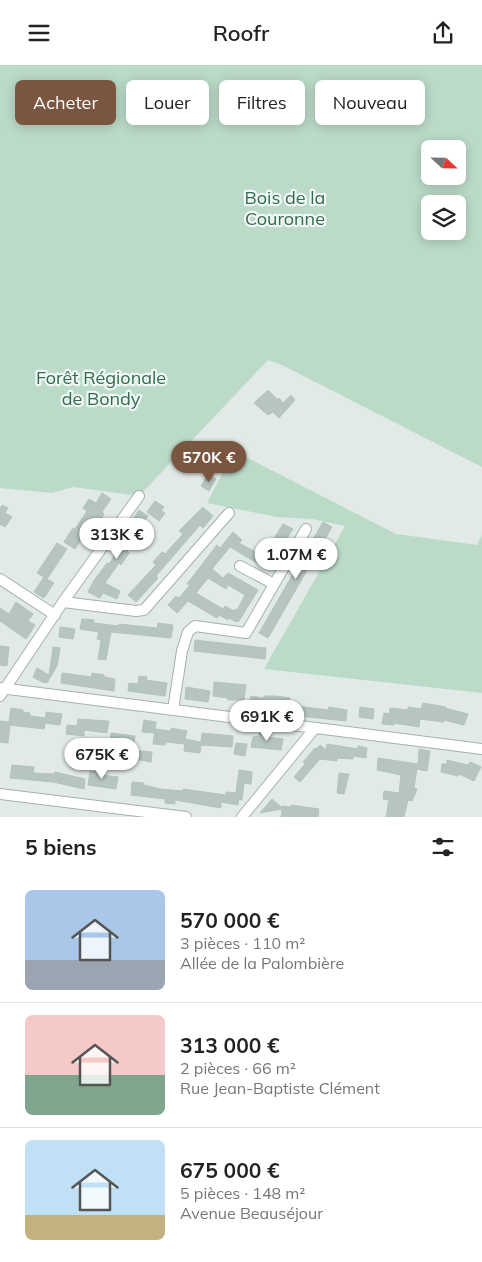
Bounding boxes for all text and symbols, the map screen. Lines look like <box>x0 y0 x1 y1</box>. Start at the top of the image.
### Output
icon: menu <box>25 19 53 47</box>
text: Roofr <box>213 19 269 47</box>
icon: share <box>429 19 457 47</box>
chip: Acheter <box>15 80 116 125</box>
chip: Louer <box>126 80 209 125</box>
chip: Filtres <box>219 80 305 125</box>
chip: Nouveau <box>315 80 425 125</box>
north arrow <box>421 140 466 185</box>
map controls <box>421 140 466 240</box>
park label: Bois de la Couronne <box>245 186 325 230</box>
button: layers <box>421 195 466 240</box>
park label: Forêt Régionale de Bondy <box>36 366 166 410</box>
pin: 570K € <box>168 441 250 483</box>
text: 570K € <box>182 447 236 467</box>
pin: 313K € <box>76 517 158 560</box>
text: 313K € <box>90 524 144 544</box>
pin: 1.07M € <box>250 537 342 580</box>
text: 1.07M € <box>266 544 326 564</box>
pin: 691K € <box>226 699 308 742</box>
text: 691K € <box>240 706 294 726</box>
pin: 675K € <box>61 737 143 780</box>
text: 675K € <box>75 744 129 764</box>
icon: filters <box>429 833 457 861</box>
text: 5 biens <box>25 834 97 860</box>
text: 570 000 € <box>180 907 280 933</box>
icon: home <box>65 910 125 970</box>
text: 3 pièces · 110 m² <box>180 933 305 953</box>
text: Allée de la Palombière <box>180 953 344 973</box>
text: 313 000 € <box>180 1032 280 1058</box>
icon: home <box>65 1035 125 1095</box>
text: 2 pièces · 66 m² <box>180 1058 296 1078</box>
text: Rue Jean-Baptiste Clément <box>180 1078 380 1098</box>
text: 675 000 € <box>180 1157 280 1183</box>
icon: home <box>65 1160 125 1220</box>
text: 5 pièces · 148 m² <box>180 1183 305 1203</box>
text: Avenue Beauséjour <box>180 1203 323 1223</box>

